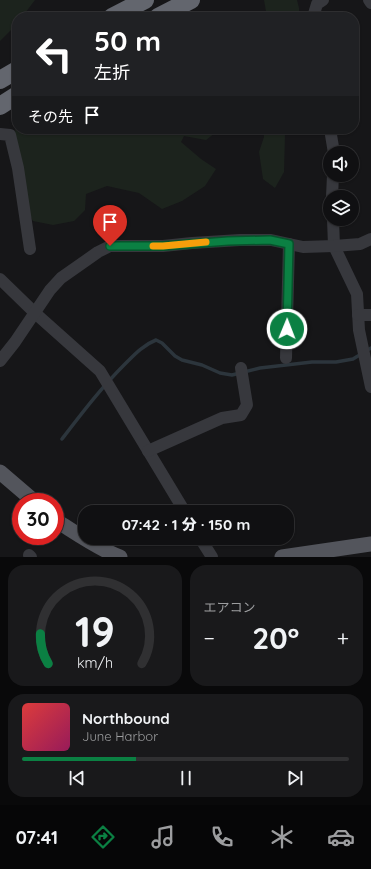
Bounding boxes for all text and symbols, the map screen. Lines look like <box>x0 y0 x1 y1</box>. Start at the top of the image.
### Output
text: 50 m <box>94 23 161 58</box>
icon: left <box>28 28 80 80</box>
text: 左折 <box>94 61 130 84</box>
icon: arrive <box>81 104 103 126</box>
text: その先 <box>28 107 73 126</box>
map controls <box>323 146 359 226</box>
button: sound <box>323 146 359 182</box>
button: layers <box>323 190 359 226</box>
pin <box>93 205 127 246</box>
icon: arrive <box>99 211 121 233</box>
position arrow <box>266 308 308 350</box>
speed limit sign: 30 <box>12 493 64 545</box>
text: 07:42 · 1 分 · 150 m <box>122 515 250 534</box>
text: エアコン <box>204 599 256 615</box>
text: 19 <box>75 604 115 656</box>
text: 20° <box>252 619 299 657</box>
text: − <box>204 624 215 652</box>
text: + <box>337 624 349 652</box>
text: km/h <box>77 653 113 671</box>
text: Northbound <box>82 709 170 728</box>
text: June Harbor <box>82 728 158 744</box>
icon: previous <box>66 767 88 789</box>
icon: pause <box>175 767 197 789</box>
icon: next <box>284 767 306 789</box>
icon: directions <box>89 823 117 851</box>
icon: music <box>149 823 177 851</box>
icon: phone <box>208 823 236 851</box>
icon: climate <box>268 823 296 851</box>
icon: car <box>327 823 355 851</box>
text: 07:41 <box>16 826 58 849</box>

